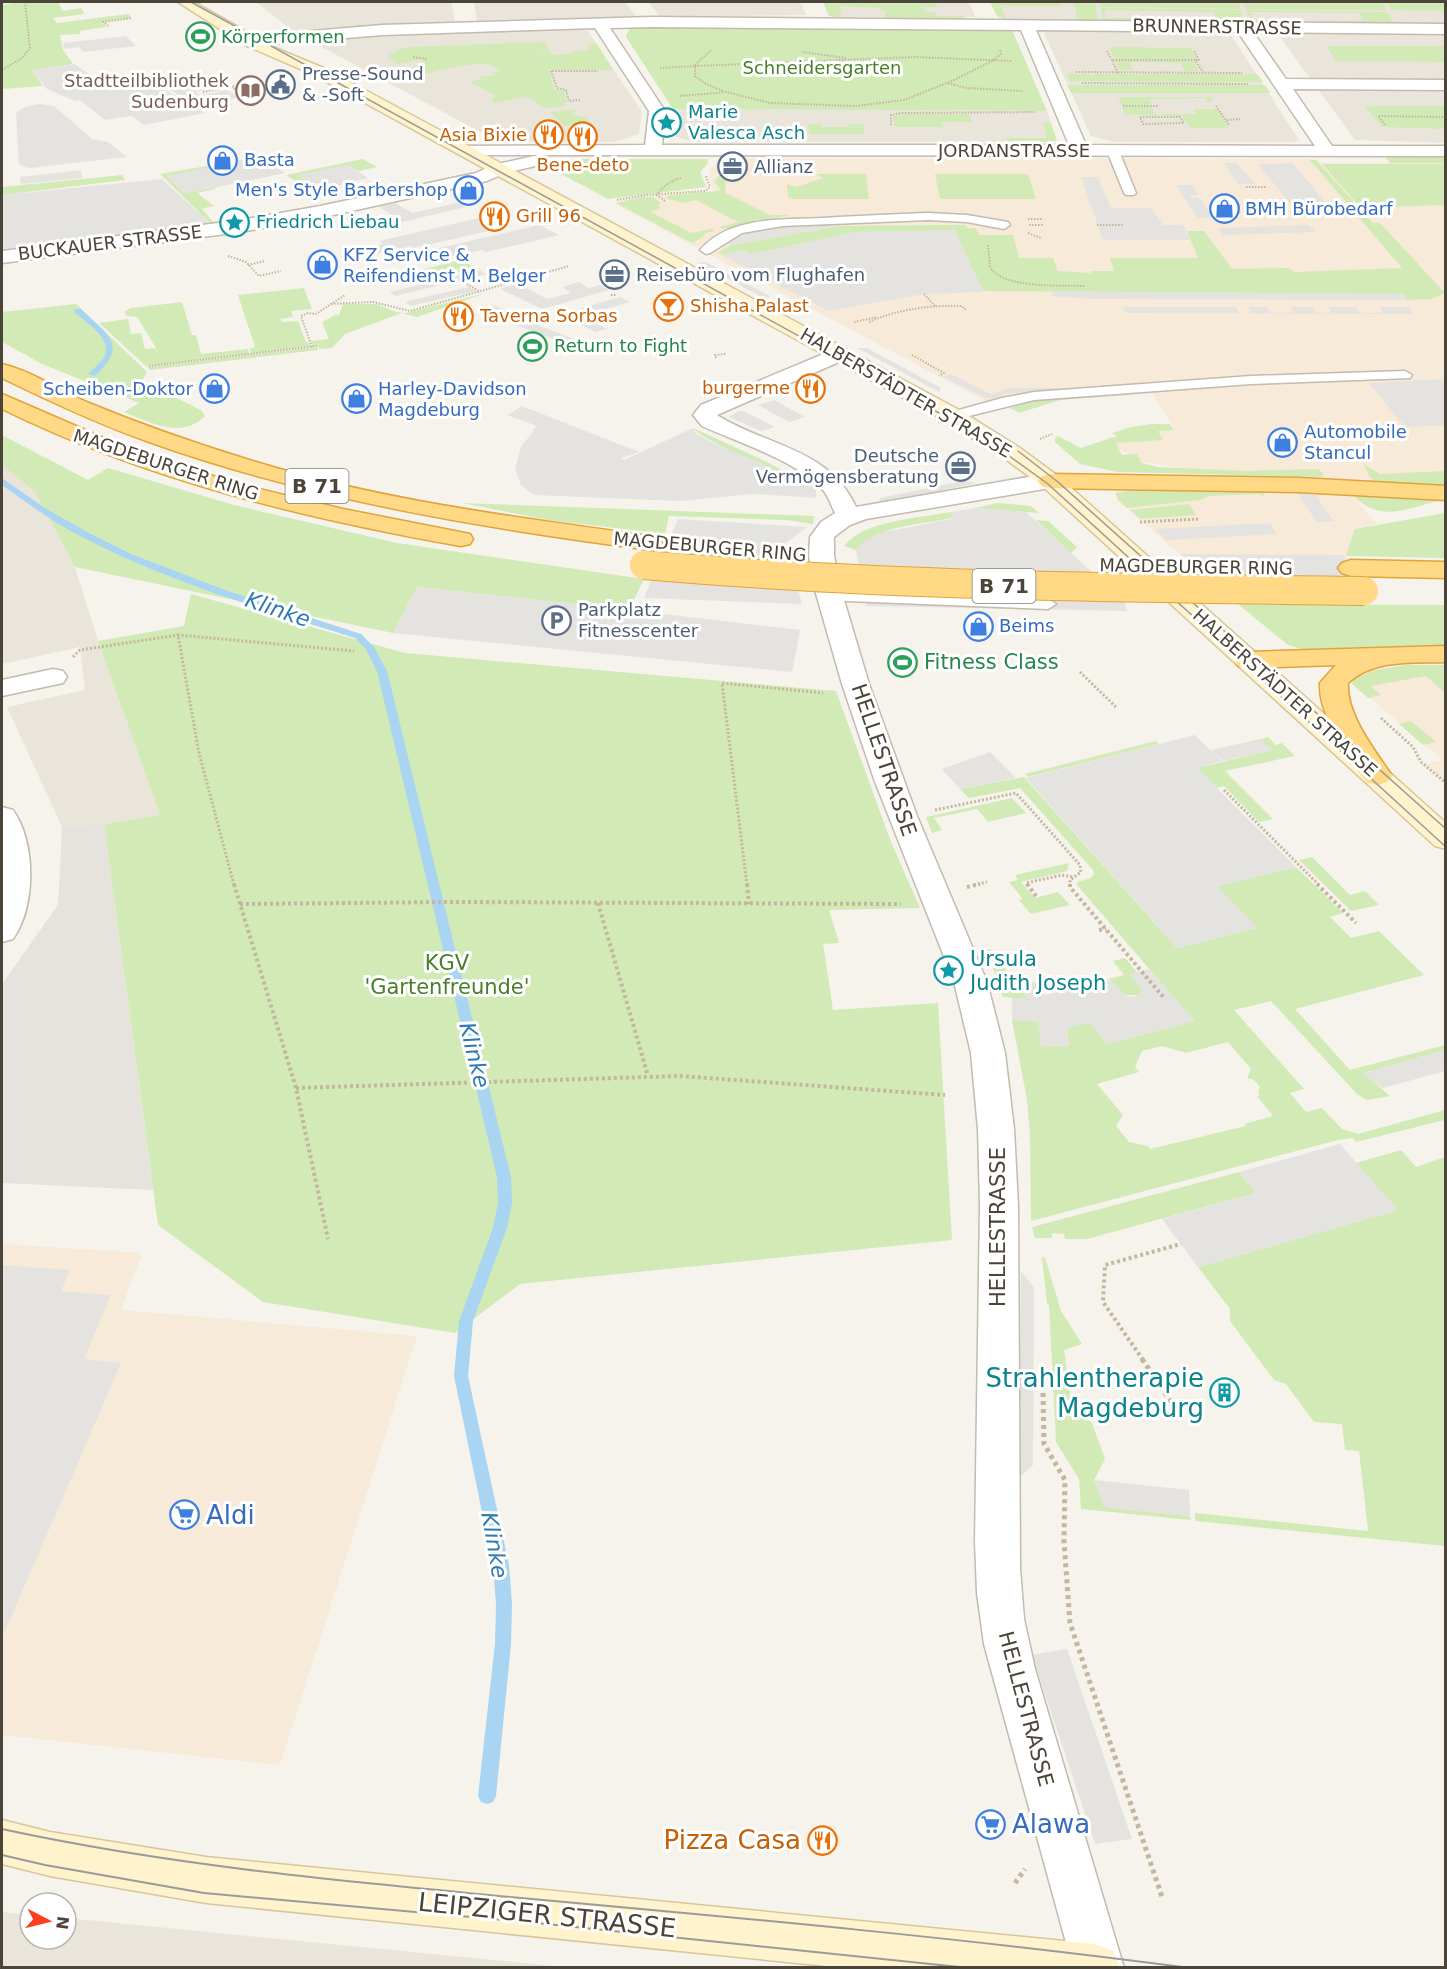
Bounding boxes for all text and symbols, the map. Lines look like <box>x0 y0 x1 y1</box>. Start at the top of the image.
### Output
street label: BRUNNERSTRASSE <box>1132 15 1302 38</box>
sports icon: Körperformen <box>184 21 216 53</box>
place label: Körperformen <box>221 26 345 47</box>
park label: Schneidersgarten <box>743 57 901 78</box>
place label: Presse-Sound & -Soft <box>302 63 424 105</box>
public building icon: Presse-Sound & -Soft <box>265 68 297 100</box>
place label: Stadtteilbibliothek Sudenburg <box>64 70 230 112</box>
library icon: Stadtteilbibliothek Sudenburg <box>234 75 266 107</box>
place label: Marie Valesca Asch <box>688 101 805 143</box>
place icon: Marie Valesca Asch <box>651 106 683 138</box>
restaurant icon: Asia Bixie <box>532 119 564 151</box>
restaurant icon: Bene-deto <box>567 120 599 152</box>
place label: Asia Bixie <box>439 124 527 145</box>
street label: JORDANSTRASSE <box>937 140 1090 161</box>
shop icon: Basta <box>207 144 239 176</box>
place label: Basta <box>244 149 295 170</box>
office icon: Allianz <box>717 151 749 183</box>
place label: Bene-deto <box>537 154 629 175</box>
place label: Allianz <box>754 156 813 177</box>
shop icon: Men's Style Barbershop <box>453 174 485 206</box>
place label: Men's Style Barbershop <box>235 179 448 200</box>
shop icon: BMH Bürobedarf <box>1208 193 1240 225</box>
place label: BMH Bürobedarf <box>1245 198 1393 219</box>
restaurant icon: Grill 96 <box>479 200 511 232</box>
place label: Grill 96 <box>516 205 581 226</box>
place icon: Friedrich Liebau <box>219 206 251 238</box>
place label: Friedrich Liebau <box>256 211 399 232</box>
street label: BUCKAUER STRASSE <box>17 221 203 264</box>
place label: KFZ Service & Reifendienst M. Belger <box>343 244 547 286</box>
shop icon: KFZ Service & Reifendienst M. Belger <box>306 249 338 281</box>
office icon: Reisebüro vom Flughafen <box>599 259 631 291</box>
place label: Reisebüro vom Flughafen <box>636 264 865 285</box>
bar icon: Shisha Palast <box>653 290 685 322</box>
place label: Shisha Palast <box>690 295 809 316</box>
restaurant icon: Taverna Sorbas <box>443 300 475 332</box>
place label: Taverna Sorbas <box>479 305 618 326</box>
street label: HALBERSTÄDTER STRASSE <box>797 323 1016 462</box>
sports icon: Return to Fight <box>517 330 549 362</box>
place label: Return to Fight <box>554 335 687 356</box>
restaurant icon: burgerme <box>795 372 827 404</box>
shop icon: Scheiben-Doktor <box>198 373 230 405</box>
place label: burgerme <box>702 377 790 398</box>
place label: Scheiben-Doktor <box>43 378 194 399</box>
place label: Harley-Davidson Magdeburg <box>378 378 527 420</box>
shop icon: Harley-Davidson Magdeburg <box>341 383 373 415</box>
place label: Automobile Stancul <box>1304 421 1407 463</box>
street label: MAGDEBURGER RING <box>71 425 261 504</box>
shop icon: Automobile Stancul <box>1267 426 1299 458</box>
place label: Deutsche Vermögensberatung <box>756 445 939 487</box>
office icon: Deutsche Vermögensberatung <box>944 450 976 482</box>
road number: B 71 <box>286 469 348 503</box>
street label: MAGDEBURGER RING <box>613 528 807 565</box>
street label: MAGDEBURGER RING <box>1099 554 1293 579</box>
road number: B 71 <box>972 569 1036 603</box>
water label: Klinke <box>242 587 314 632</box>
place label: Parkplatz Fitnesscenter <box>578 599 699 641</box>
parking icon: Parkplatz Fitnesscenter <box>541 604 573 636</box>
street label: HALBERSTÄDTER STRASSE <box>1189 604 1382 781</box>
shop icon: Beims <box>962 610 994 642</box>
place label: Beims <box>999 615 1054 636</box>
sports icon: Fitness Class <box>887 646 919 678</box>
place label: Fitness Class <box>924 650 1059 674</box>
street label: HELLESTRASSE <box>847 680 921 840</box>
place label: Ursula Judith Joseph <box>968 947 1106 995</box>
park label: KGV 'Gartenfreunde' <box>364 951 530 999</box>
place icon: Ursula Judith Joseph <box>933 955 965 987</box>
water label: Klinke <box>454 1020 495 1091</box>
street label: HELLESTRASSE <box>986 1147 1010 1307</box>
place label: Strahlentherapie Magdeburg <box>985 1363 1204 1423</box>
building icon: Strahlentherapie Magdeburg <box>1209 1377 1241 1409</box>
supermarket icon: Aldi <box>169 1499 201 1531</box>
place label: Aldi <box>206 1500 255 1530</box>
water label: Klinke <box>476 1510 513 1580</box>
street label: HELLESTRASSE <box>994 1629 1058 1789</box>
supermarket icon: Alawa <box>975 1808 1007 1840</box>
place label: Alawa <box>1012 1809 1090 1839</box>
restaurant icon: Pizza Casa <box>806 1824 838 1856</box>
place label: Pizza Casa <box>664 1825 801 1855</box>
street label: LEIPZIGER STRASSE <box>417 1887 677 1943</box>
north arrow <box>18 1891 78 1951</box>
text: N <box>52 1915 73 1931</box>

